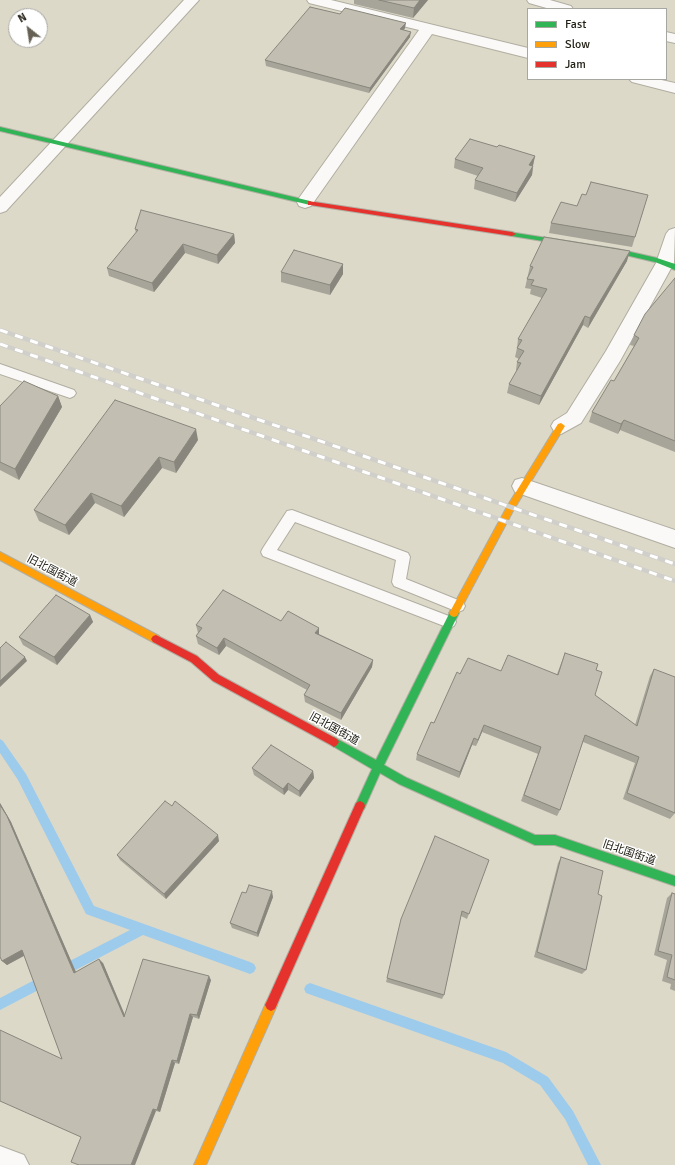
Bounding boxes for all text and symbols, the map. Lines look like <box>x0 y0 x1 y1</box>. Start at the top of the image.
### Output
north arrow <box>8 8 48 48</box>
legend <box>527 8 667 80</box>
text: N <box>16 10 29 26</box>
text: Fast <box>565 17 586 32</box>
text: Slow <box>565 37 590 52</box>
text: Jam <box>565 57 586 72</box>
street label: 旧北国街道 <box>25 552 79 590</box>
street label: 旧北国街道 <box>307 710 361 748</box>
street label: 旧北国街道 <box>601 838 657 868</box>

